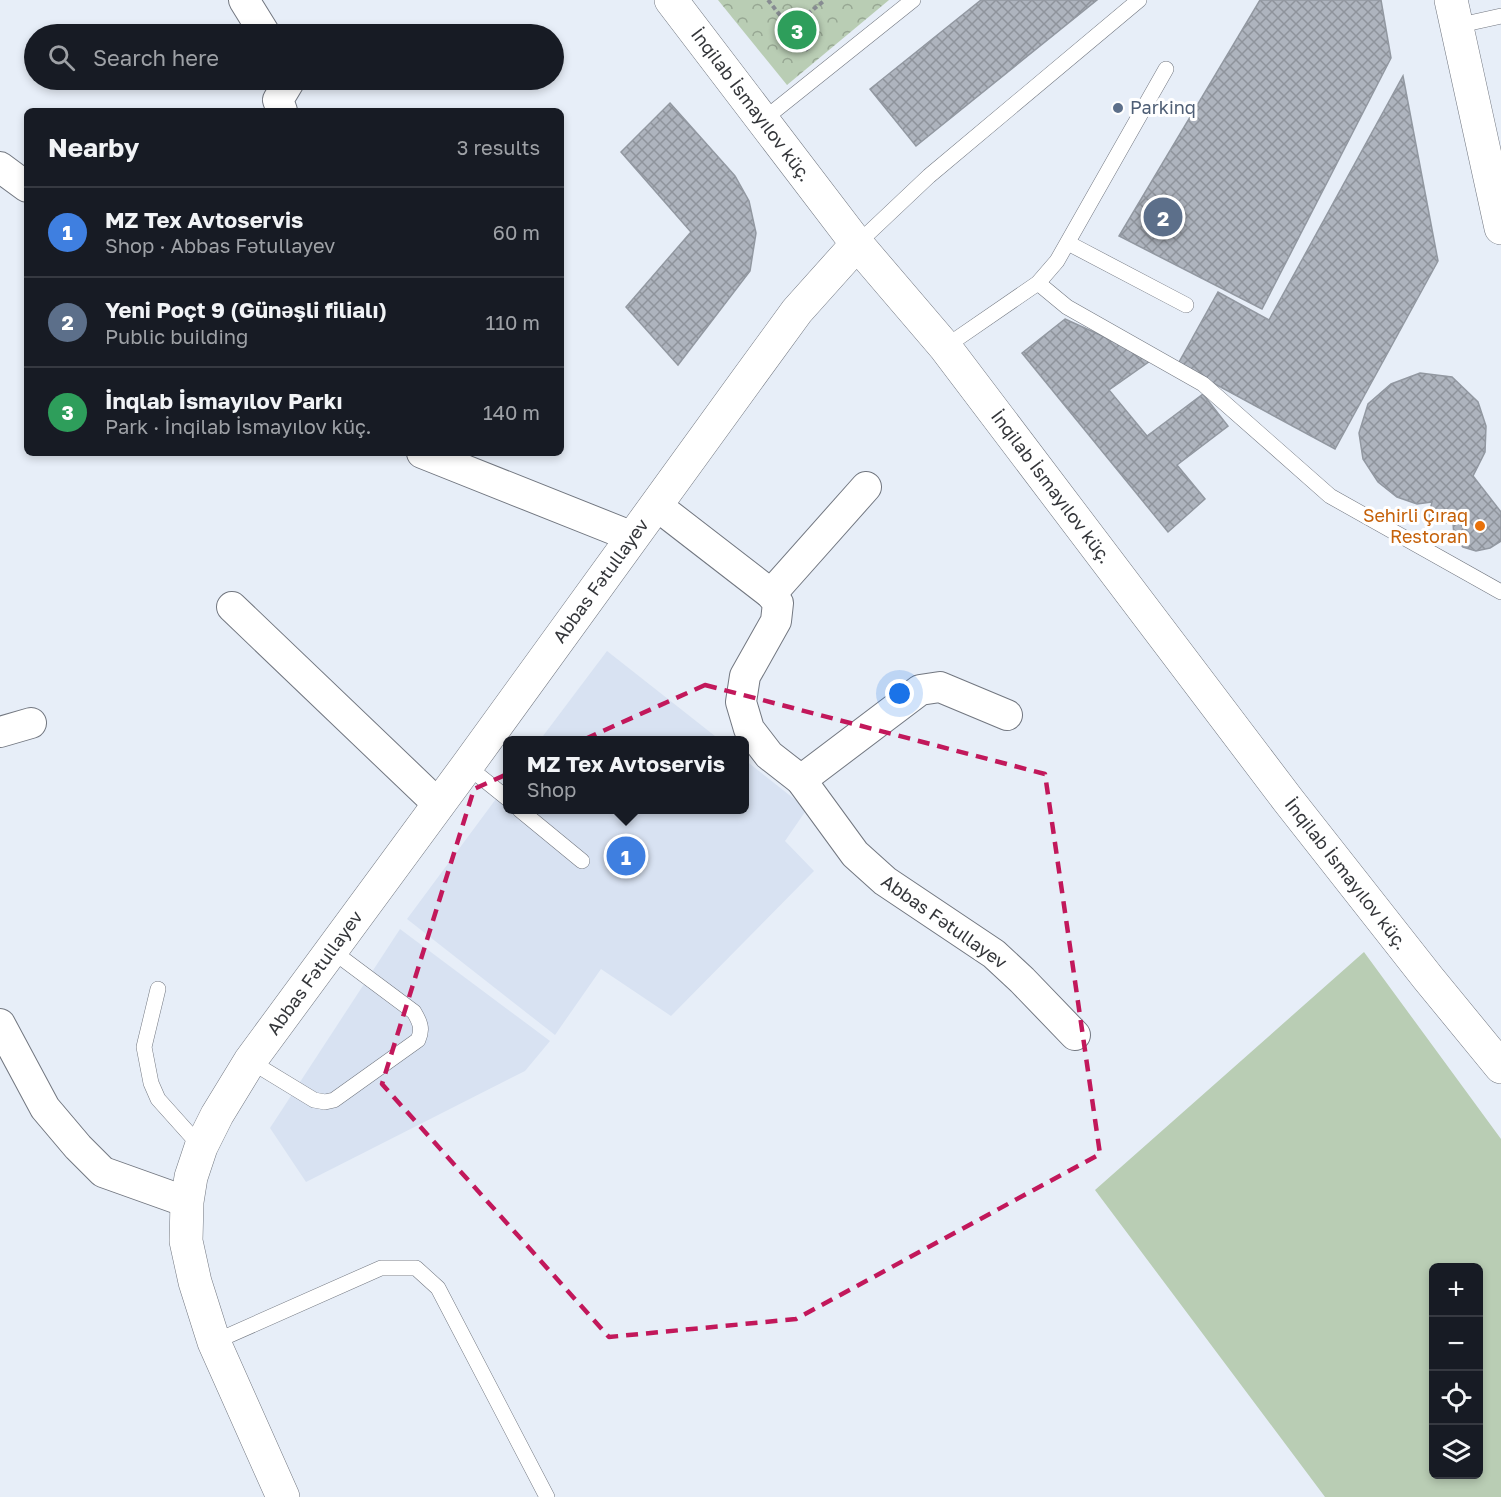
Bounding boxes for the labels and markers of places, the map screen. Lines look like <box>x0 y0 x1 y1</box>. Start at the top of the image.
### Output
pin: 3 <box>778 8 816 52</box>
place label: Parkinq <box>1130 96 1196 118</box>
marker: Parkinq <box>1111 101 1125 115</box>
pin: 2 <box>1144 194 1182 240</box>
place label: Sehirli Çıraq Restoran <box>1363 504 1468 547</box>
marker: Sehirli Çıraq Restoran <box>1473 519 1487 533</box>
pin: 1 <box>606 834 646 878</box>

